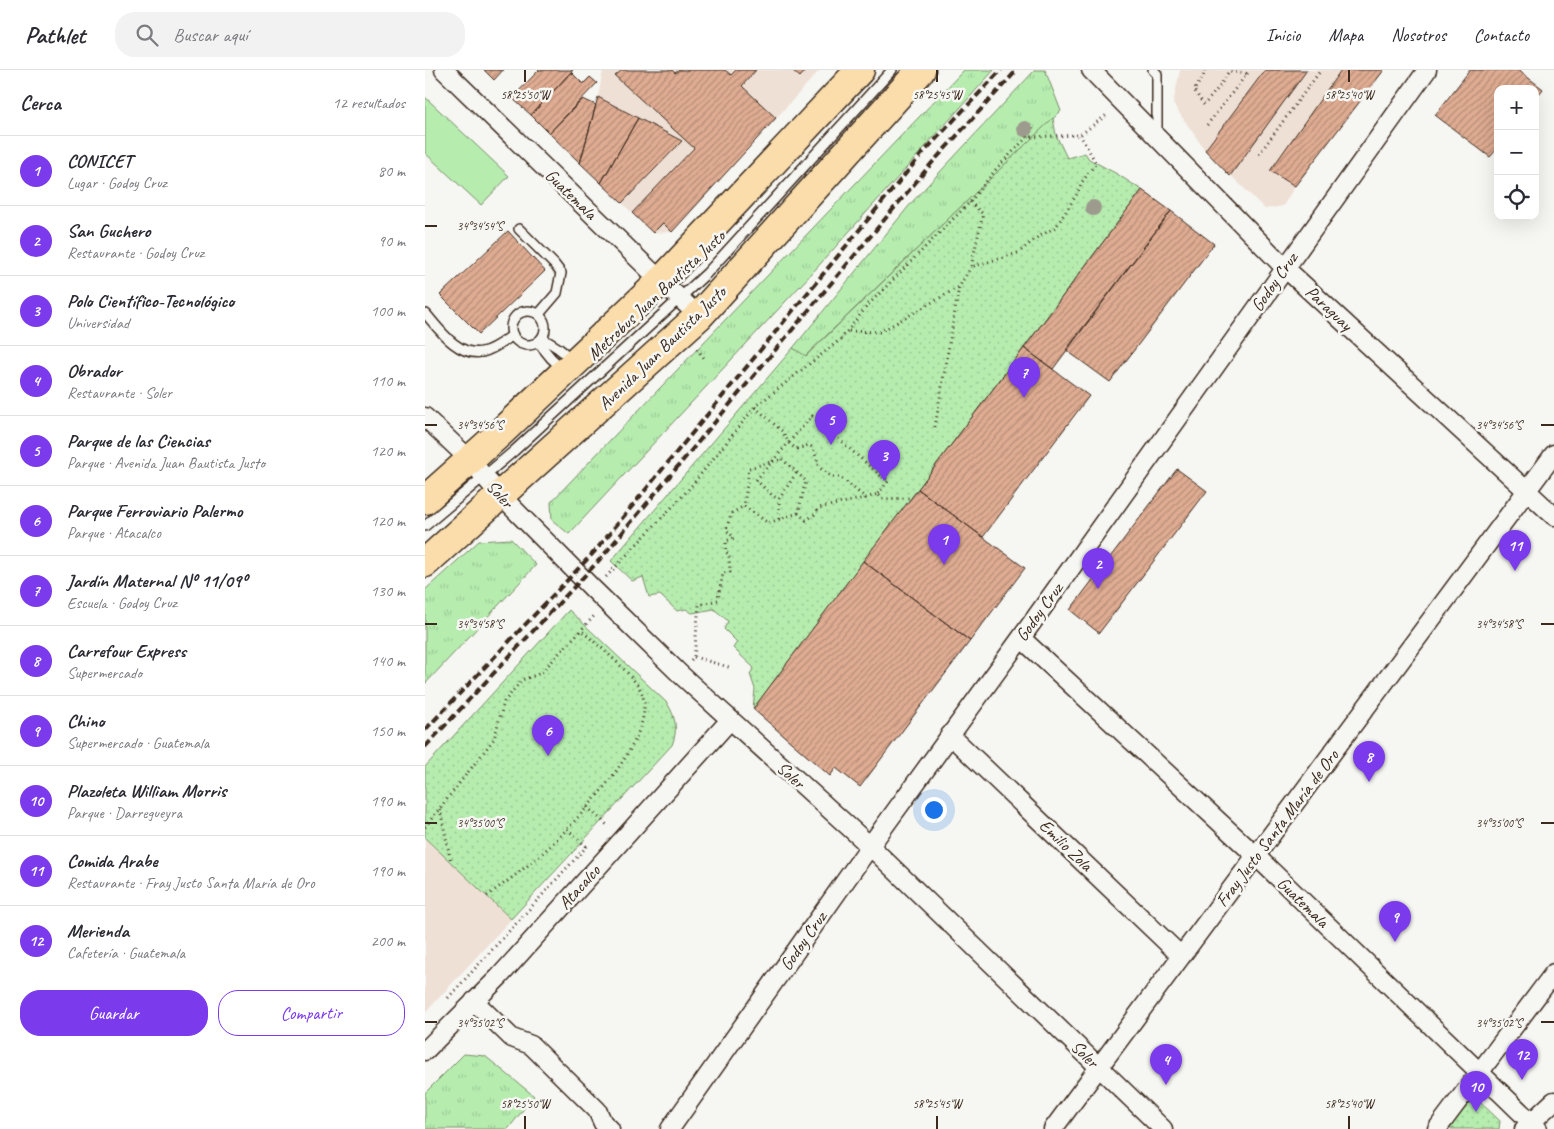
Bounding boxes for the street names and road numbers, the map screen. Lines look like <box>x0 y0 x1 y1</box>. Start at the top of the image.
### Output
street label: Guatemala <box>540 164 603 225</box>
street label: Metrobus Juan Bautista Justo <box>582 224 731 365</box>
street label: Godoy Cruz <box>1246 247 1303 316</box>
street label: Avenida Juan Bautista Justo <box>594 280 732 415</box>
street label: Paraguay <box>1301 281 1358 336</box>
street label: Soler <box>482 475 519 514</box>
street label: Godoy Cruz <box>1011 577 1069 645</box>
street label: Fray Justo Santa María de Oro <box>1211 744 1344 911</box>
street label: Soler <box>772 757 811 794</box>
street label: Emilio Zola <box>1035 814 1098 877</box>
street label: Atacalco <box>553 859 606 914</box>
street label: Guatemala <box>1272 872 1335 933</box>
street label: Godoy Cruz <box>775 906 832 975</box>
street label: Soler <box>1066 1036 1105 1073</box>

